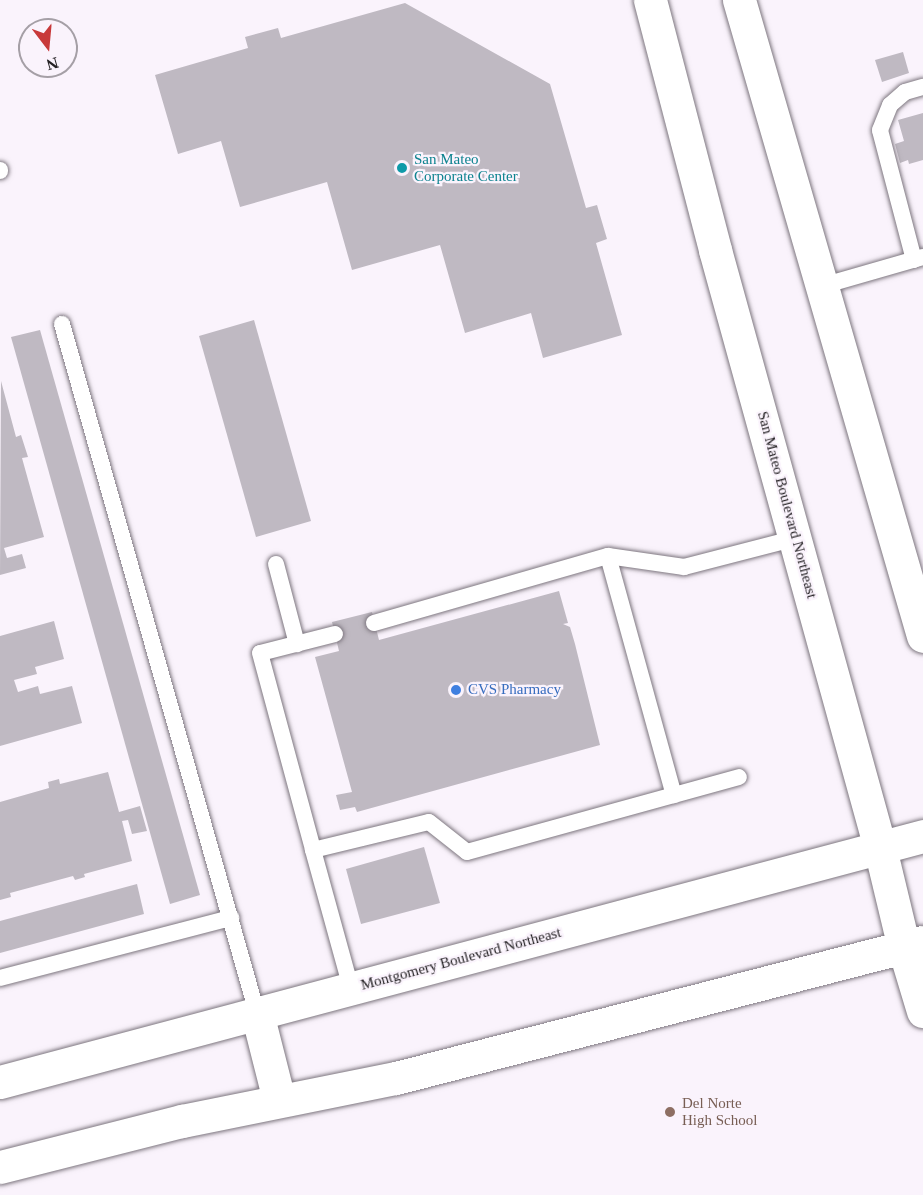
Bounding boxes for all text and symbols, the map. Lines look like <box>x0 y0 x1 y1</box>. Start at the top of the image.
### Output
north arrow <box>18 18 78 78</box>
text: N <box>45 54 60 74</box>
place label: San Mateo Corporate Center <box>414 150 518 185</box>
marker: San Mateo Corporate Center <box>395 161 409 175</box>
street label: San Mateo Boulevard Northeast <box>753 410 821 600</box>
place label: CVS Pharmacy <box>468 681 561 699</box>
marker: CVS Pharmacy <box>449 683 463 697</box>
street label: Montgomery Boulevard Northeast <box>359 924 563 994</box>
place label: Del Norte High School <box>682 1094 757 1129</box>
marker: Del Norte High School <box>663 1105 677 1119</box>

